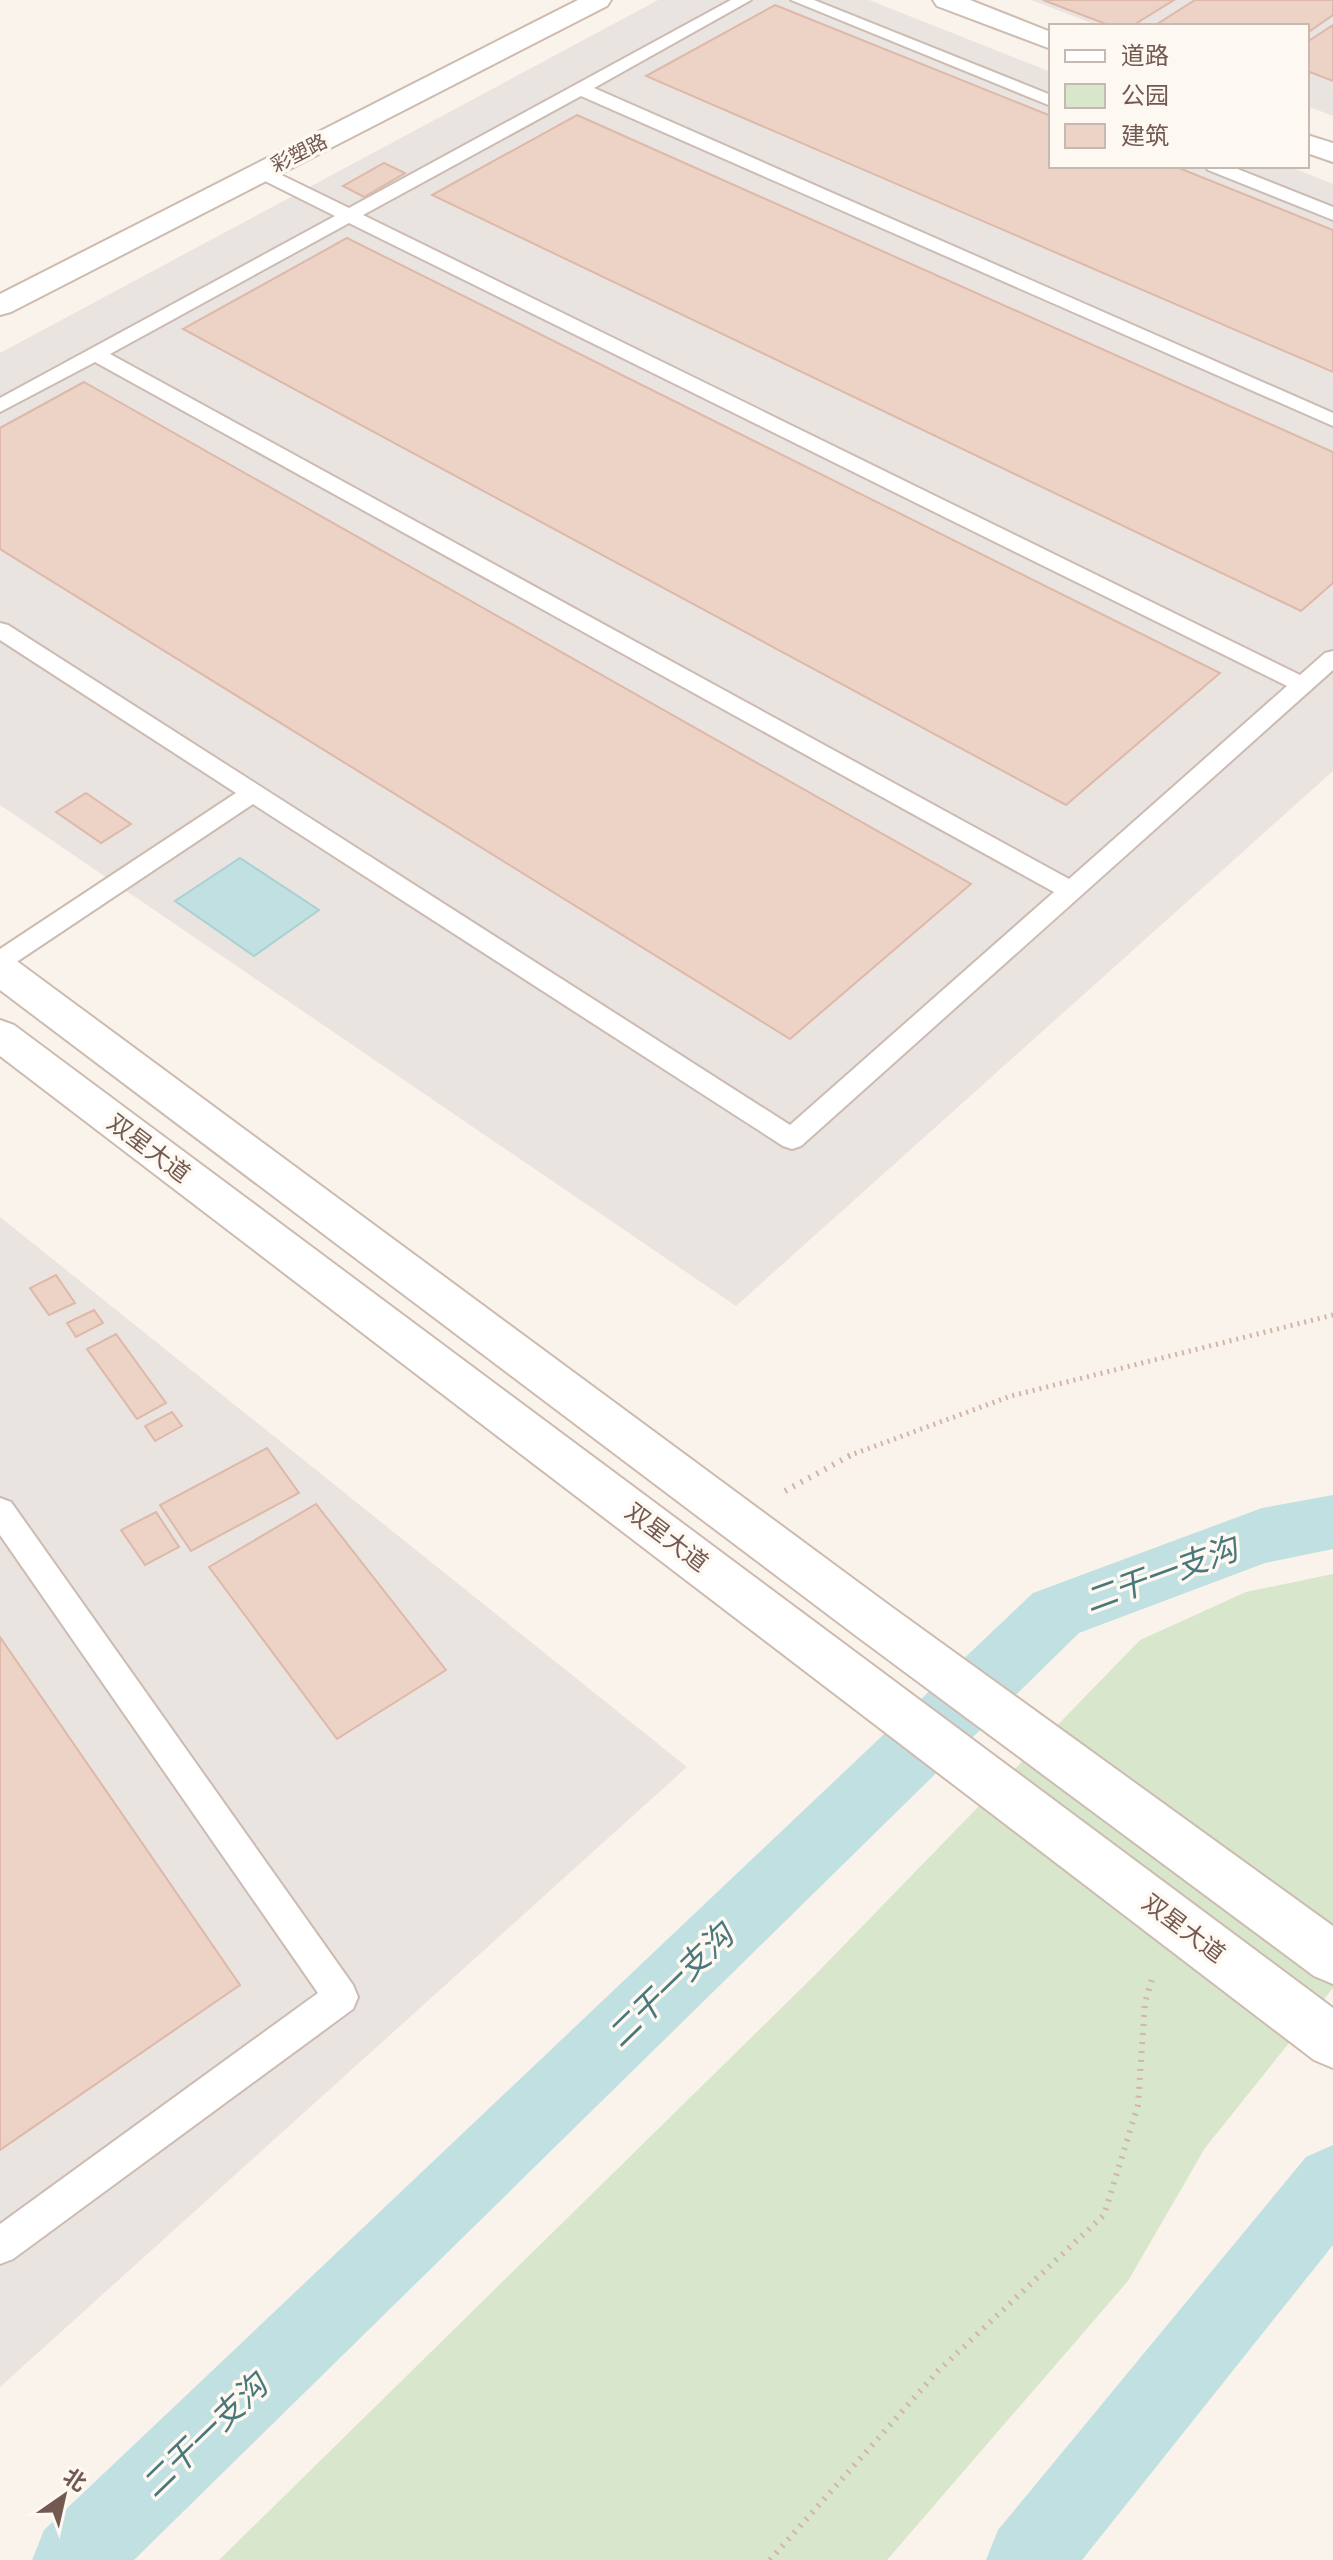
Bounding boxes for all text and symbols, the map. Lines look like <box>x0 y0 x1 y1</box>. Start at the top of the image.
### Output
legend <box>1049 24 1309 168</box>
text: 道路 <box>1121 41 1169 70</box>
text: 公园 <box>1121 81 1169 110</box>
text: 建筑 <box>1121 121 1169 150</box>
street label: 彩塑路 <box>267 129 331 177</box>
street label: 双星大道 <box>102 1108 196 1188</box>
street label: 双星大道 <box>620 1497 714 1577</box>
water label: 二干一支沟 <box>1079 1528 1245 1619</box>
street label: 双星大道 <box>1137 1888 1231 1968</box>
water label: 二干一支沟 <box>600 1914 743 2054</box>
water label: 二干一支沟 <box>134 2364 277 2504</box>
north arrow <box>24 2456 104 2536</box>
text: 北 <box>59 2462 92 2496</box>

